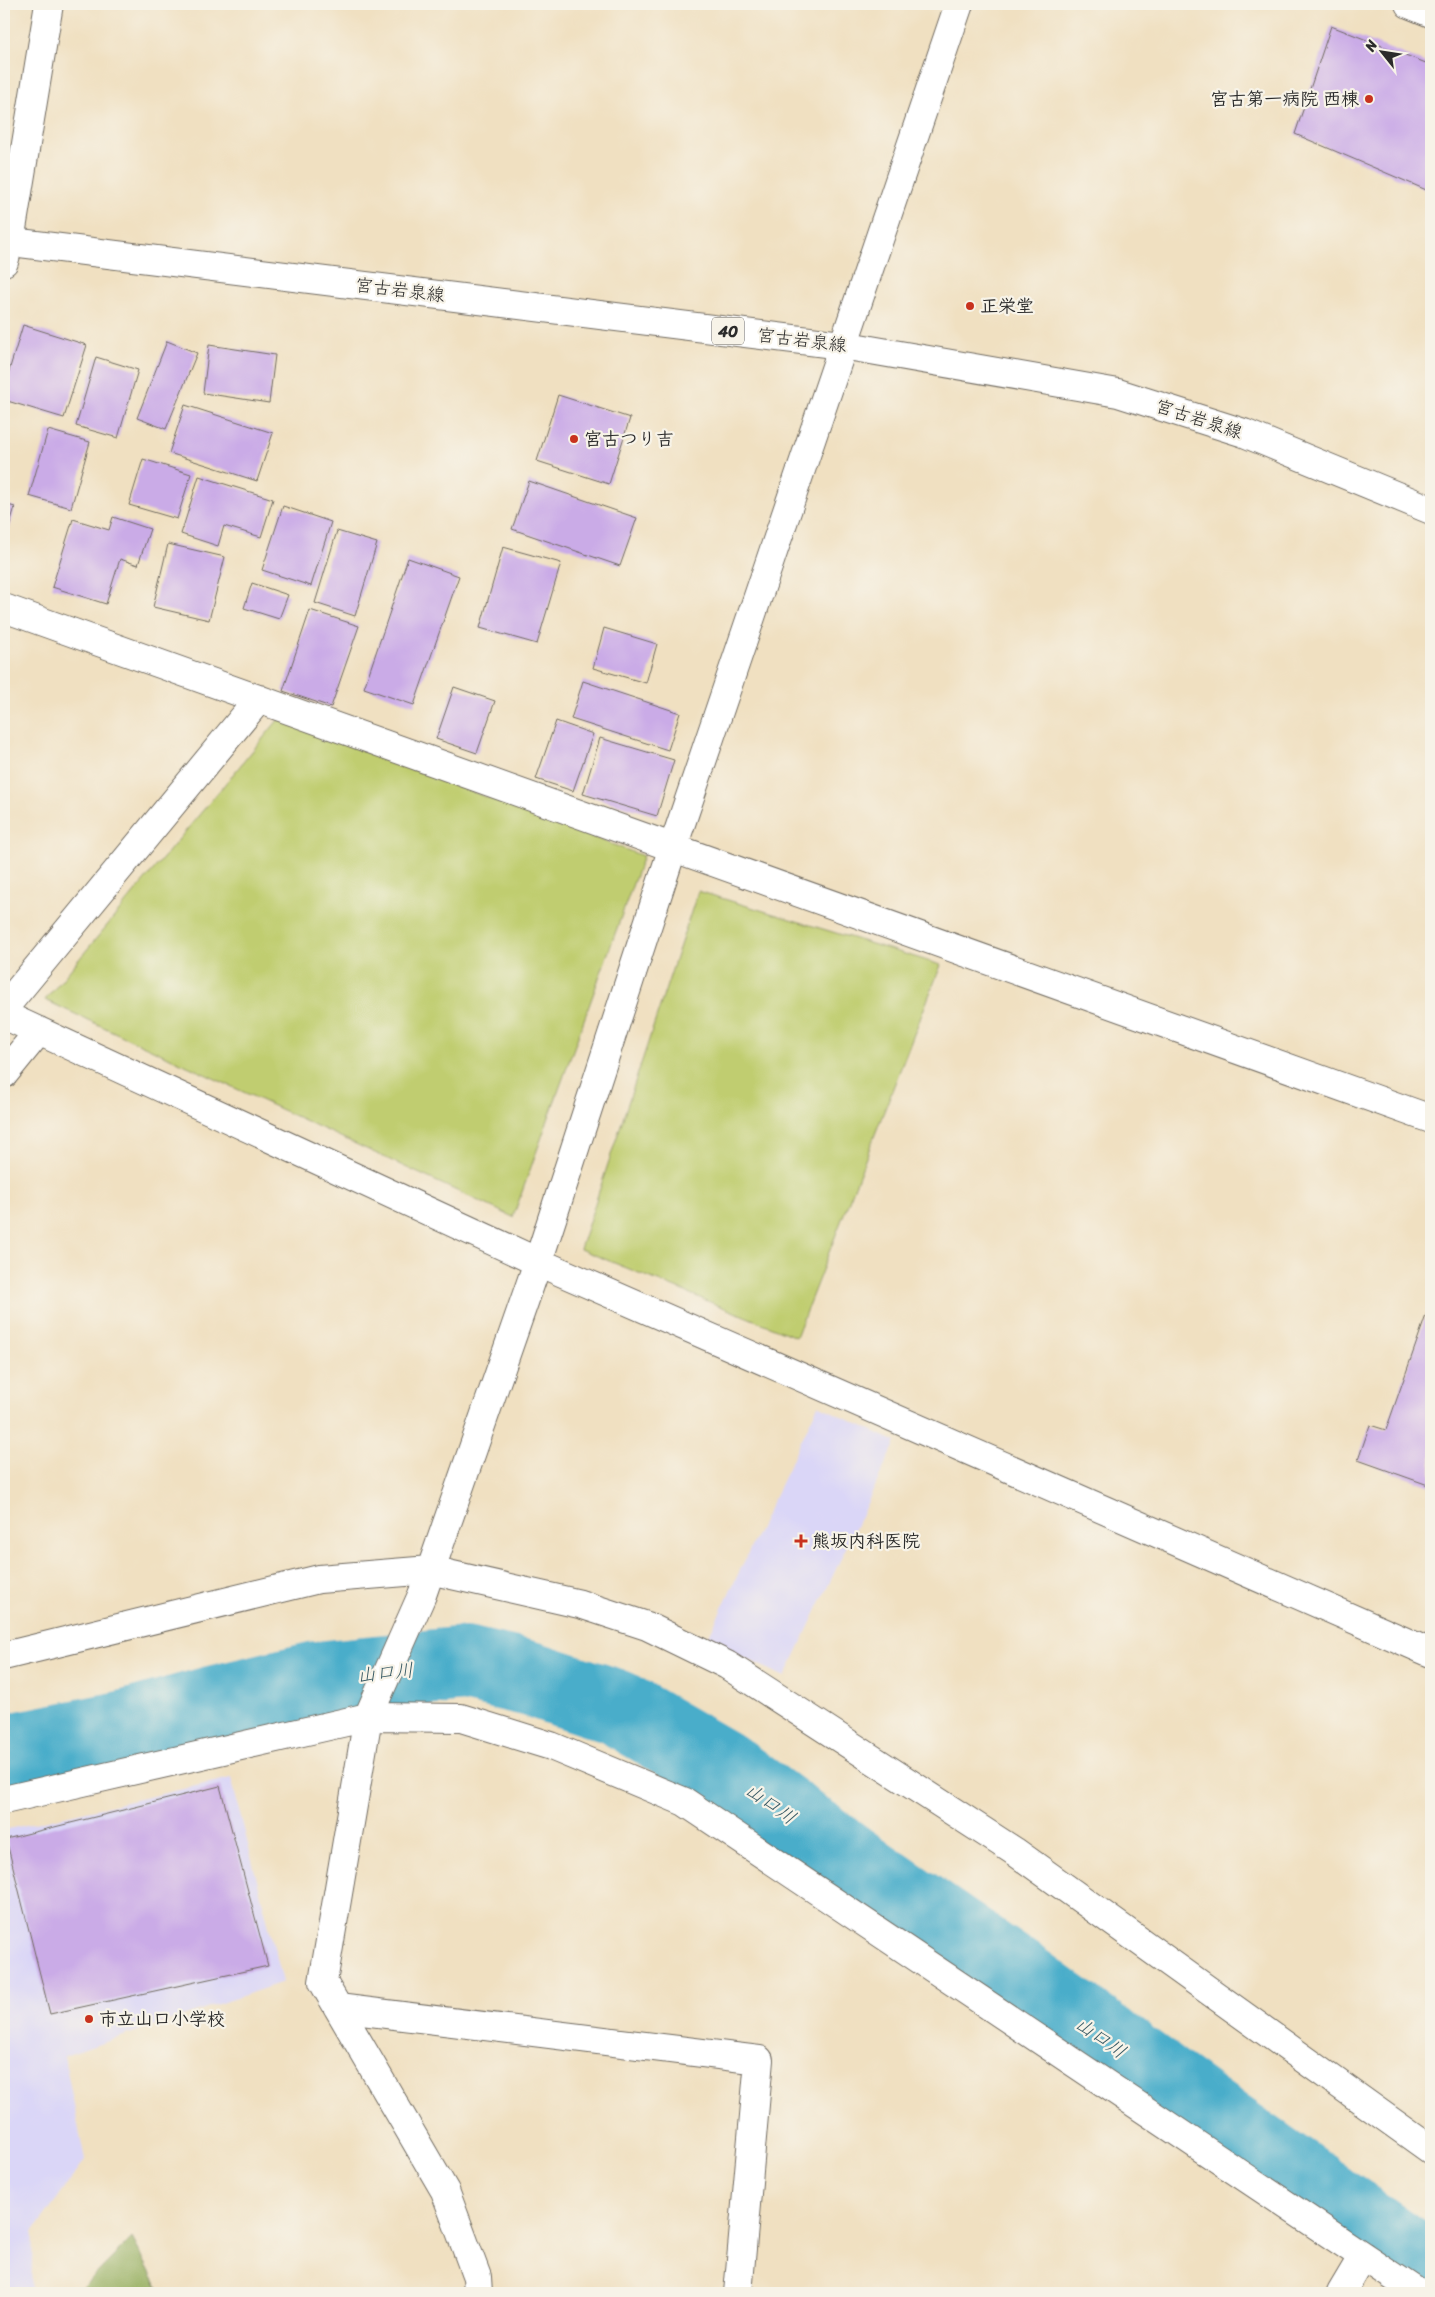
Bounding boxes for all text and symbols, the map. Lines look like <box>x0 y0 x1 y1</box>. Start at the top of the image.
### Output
north arrow <box>1358 28 1408 78</box>
text: N <box>1357 35 1385 57</box>
place label: 宮古第一病院 西棟 <box>1210 83 1359 115</box>
marker: 宮古第一病院 西棟 <box>1363 93 1375 105</box>
street label: 宮古岩泉線 <box>353 269 447 311</box>
place label: 正栄堂 <box>980 290 1034 322</box>
marker: 正栄堂 <box>964 300 976 312</box>
road number: 40 <box>712 318 744 344</box>
street label: 宮古岩泉線 <box>755 319 849 361</box>
street label: 宮古岩泉線 <box>1151 390 1247 448</box>
place label: 宮古つり吉 <box>584 423 674 455</box>
marker: 宮古つり吉 <box>568 433 580 445</box>
place label: 熊坂内科医院 <box>812 1525 920 1557</box>
marker: 熊坂内科医院 <box>794 1534 808 1548</box>
water label: 山口川 <box>355 1653 415 1692</box>
water label: 山口川 <box>738 1774 804 1833</box>
place label: 市立山口小学校 <box>99 2003 225 2035</box>
water label: 山口川 <box>1068 2008 1134 2067</box>
marker: 市立山口小学校 <box>83 2013 95 2025</box>

